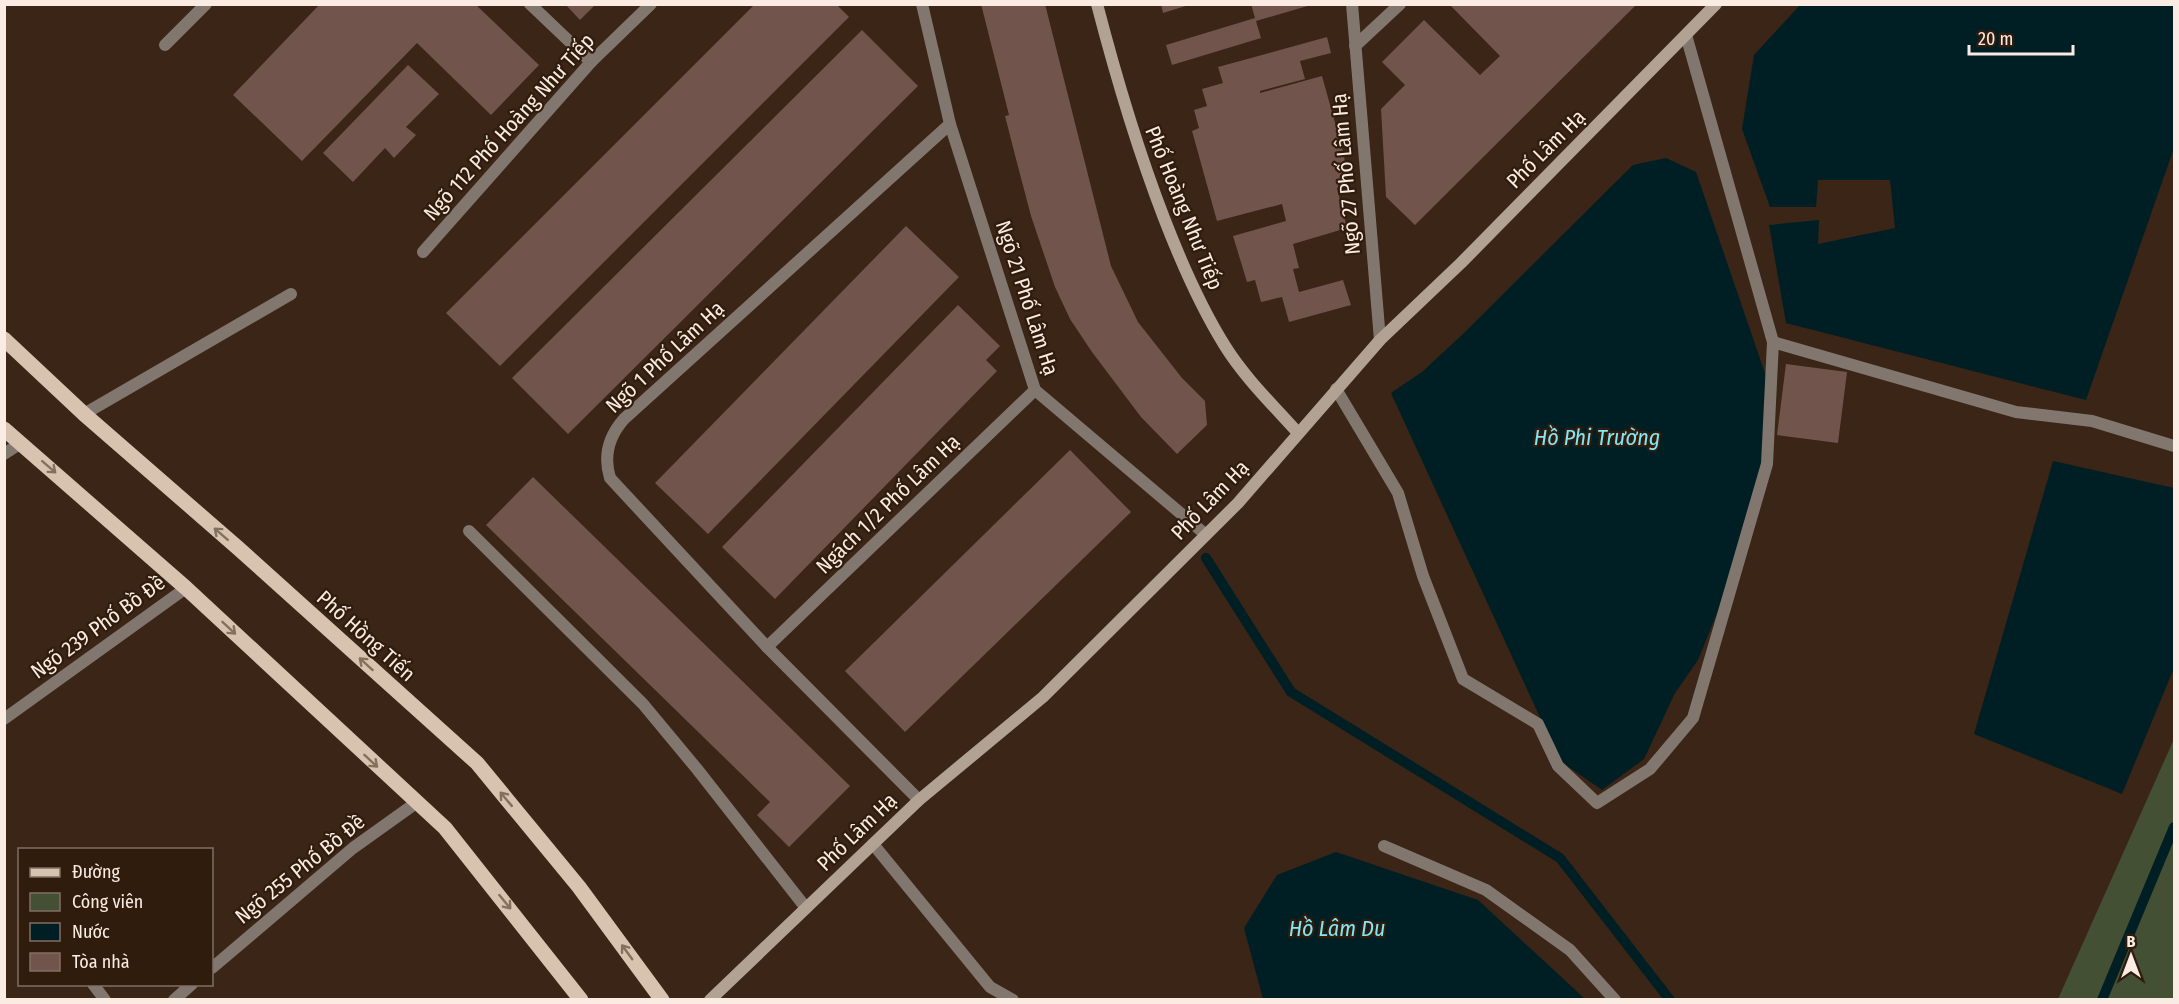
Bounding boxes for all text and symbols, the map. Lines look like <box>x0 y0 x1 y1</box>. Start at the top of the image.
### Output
scale bar <box>1969 18 2072 56</box>
street label: Ngõ 112 Phố Hoàng Như Tiếp <box>418 28 600 226</box>
text: 20 m <box>1978 28 2013 50</box>
street label: Ngõ 27 Phố Lâm Hạ <box>1326 92 1366 256</box>
street label: Phố Lâm Hạ <box>1501 104 1591 194</box>
street label: Phố Hoàng Như Tiếp <box>1139 122 1229 294</box>
street label: Ngõ 21 Phố Lâm Hạ <box>990 217 1064 379</box>
street label: Ngõ 1 Phố Lâm Hạ <box>600 295 730 419</box>
water label: Hồ Phi Trường <box>1534 424 1660 451</box>
street label: Ngách 1/2 Phố Lâm Hạ <box>811 429 965 579</box>
street label: Phố Lâm Hạ <box>1166 455 1254 545</box>
one-way arrow <box>41 460 56 474</box>
one-way arrow <box>213 527 229 540</box>
street label: Ngõ 239 Phố Bồ Đề <box>26 570 170 684</box>
street label: Phố Hồng Tiến <box>311 585 421 687</box>
one-way arrow <box>221 621 236 636</box>
one-way arrow <box>359 657 374 671</box>
one-way arrow <box>364 754 379 769</box>
street label: Phố Lâm Hạ <box>812 788 902 876</box>
one-way arrow <box>500 791 513 807</box>
street label: Ngõ 255 Phố Bồ Đề <box>230 809 370 929</box>
legend <box>18 848 213 986</box>
text: Đường <box>72 861 120 883</box>
text: Công viên <box>72 891 143 913</box>
one-way arrow <box>499 894 512 910</box>
water label: Hồ Lâm Du <box>1289 915 1385 942</box>
text: Nước <box>72 921 110 943</box>
north arrow <box>2101 926 2161 986</box>
text: B <box>2127 932 2136 951</box>
one-way arrow <box>621 945 633 961</box>
text: Tòa nhà <box>72 951 130 973</box>

